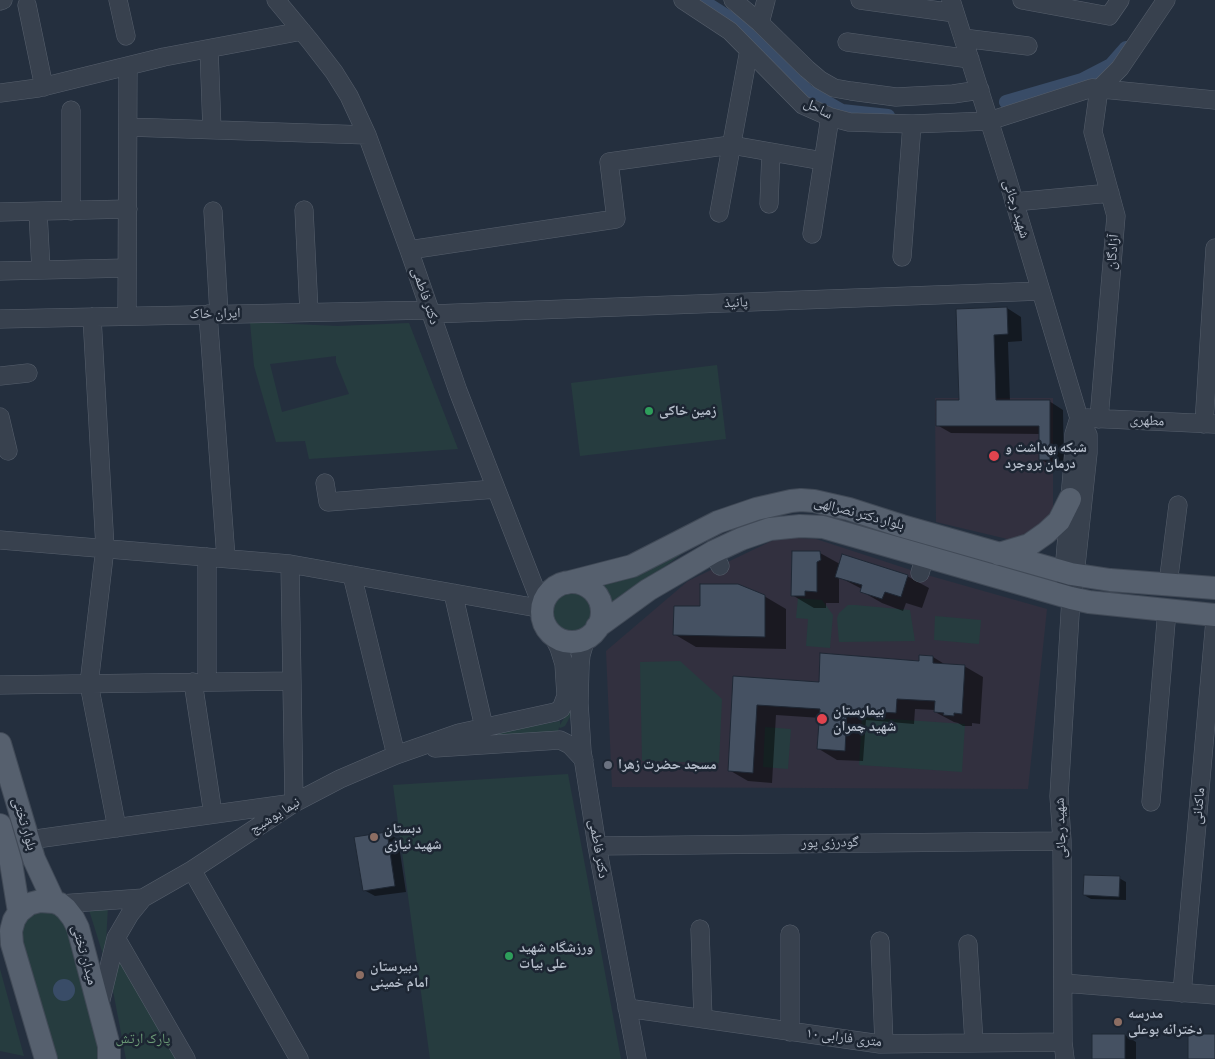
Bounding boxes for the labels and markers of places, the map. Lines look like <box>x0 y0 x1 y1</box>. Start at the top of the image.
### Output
place label: زمین خاکی <box>659 403 716 419</box>
marker: زمین خاکی <box>643 405 655 417</box>
place label: شبکه بهداشت و درمان بروجرد <box>1005 440 1087 472</box>
marker: شبکه بهداشت و درمان بروجرد <box>987 449 1001 463</box>
place label: بیمارستان شهید چمران <box>833 703 896 736</box>
marker: بیمارستان شهید چمران <box>815 712 829 726</box>
place label: مسجد حضرت زهرا <box>618 757 717 773</box>
marker: مسجد حضرت زهرا <box>602 759 614 771</box>
place label: دبستان شهید نیازی <box>384 821 441 854</box>
marker: دبستان شهید نیازی <box>368 831 380 843</box>
place label: ورزشگاه شهید علی بیات <box>519 940 593 972</box>
marker: ورزشگاه شهید علی بیات <box>503 950 515 962</box>
place label: دبیرستان امام خمینی <box>370 959 429 992</box>
marker: دبیرستان امام خمینی <box>354 969 366 981</box>
place label: مدرسه دخترانه بوعلی <box>1128 1006 1202 1038</box>
marker: مدرسه دخترانه بوعلی <box>1112 1016 1124 1028</box>

